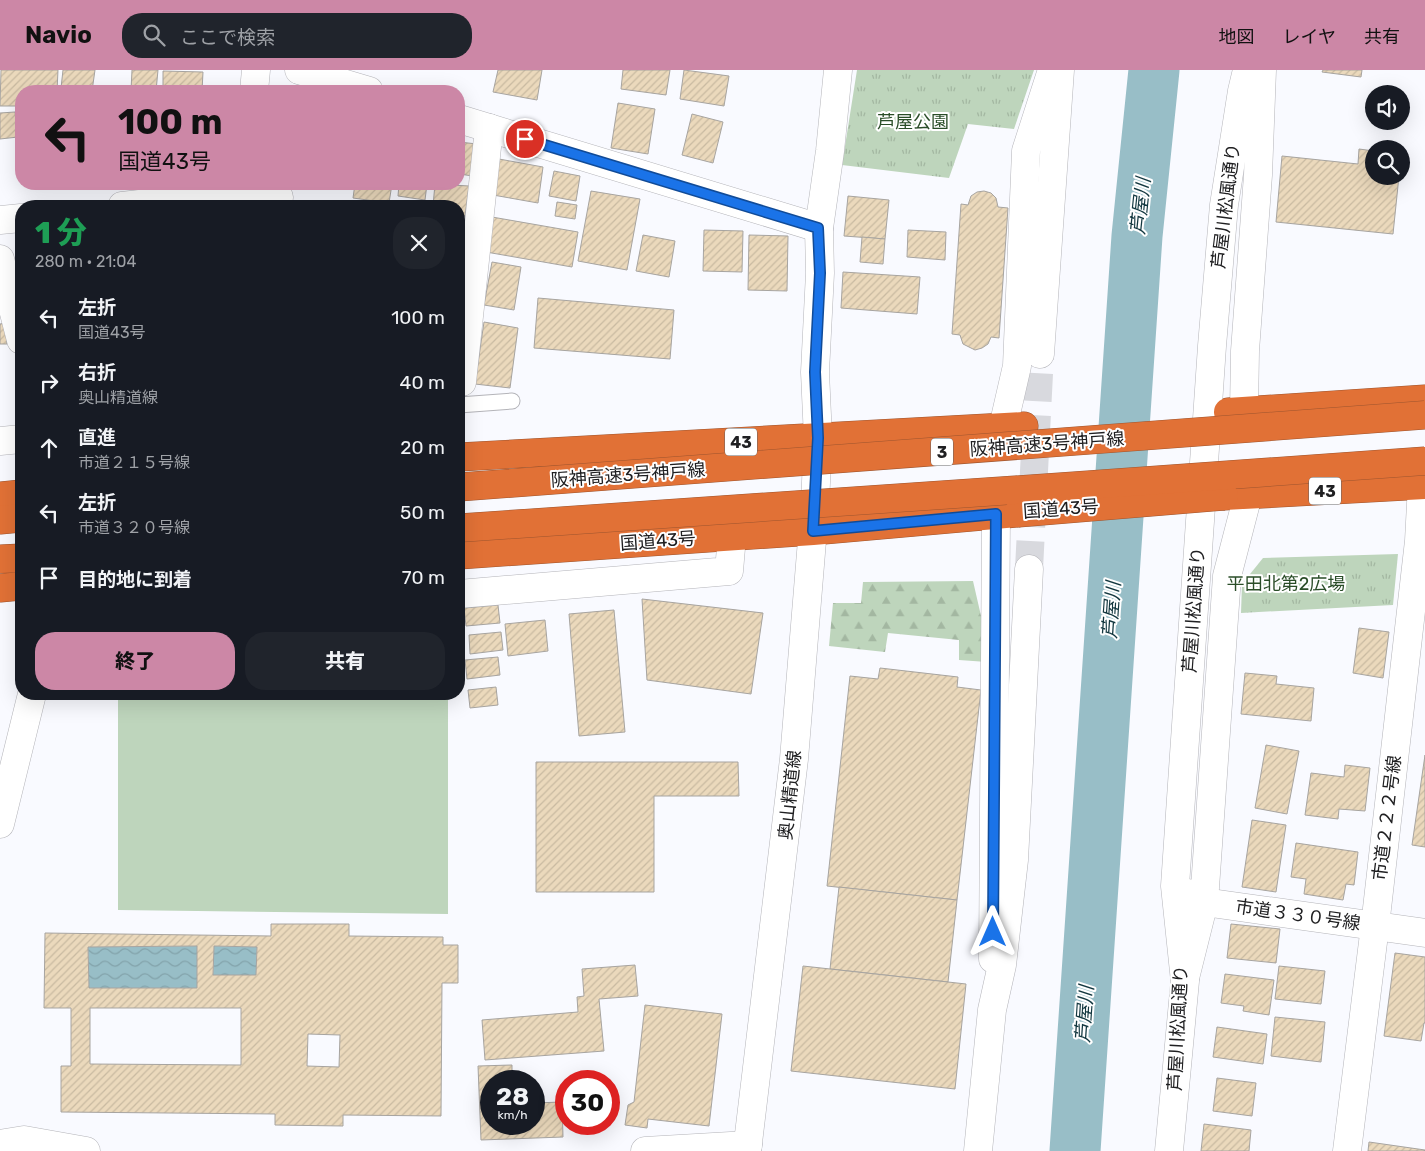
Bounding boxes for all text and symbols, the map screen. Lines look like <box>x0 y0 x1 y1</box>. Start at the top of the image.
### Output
search box <box>122 13 472 58</box>
text: Navio <box>25 21 92 49</box>
icon: search <box>140 21 168 49</box>
text: ここで検索 <box>180 26 275 49</box>
text: 地図 <box>1219 26 1255 48</box>
text: レイヤ <box>1283 26 1336 48</box>
text: 共有 <box>1364 26 1400 48</box>
map controls <box>1365 85 1410 185</box>
button: sound <box>1365 85 1410 130</box>
text: 100 m <box>118 101 223 143</box>
icon: left <box>35 105 100 170</box>
park label: 芦屋公園 <box>877 111 949 133</box>
pin <box>504 118 546 160</box>
icon: arrive <box>511 125 539 153</box>
button: search <box>1365 140 1410 185</box>
street label: 芦屋川松風通り <box>1207 142 1245 270</box>
text: 国道43号 <box>118 148 211 175</box>
water label: 芦屋川 <box>1126 175 1155 236</box>
text: 1 分 <box>35 215 87 251</box>
button: close <box>393 217 445 269</box>
text: 280 m · 21:04 <box>35 252 136 271</box>
text: 左折 <box>78 296 116 319</box>
icon: left <box>35 304 63 332</box>
text: 100 m <box>391 306 445 329</box>
text: 国道43号 <box>78 323 146 342</box>
text: 右折 <box>78 361 116 384</box>
icon: right <box>35 369 63 397</box>
text: 40 m <box>400 371 445 394</box>
text: 奥山精道線 <box>78 388 158 407</box>
text: 直進 <box>78 426 116 449</box>
road number: 43 <box>725 428 757 456</box>
street label: 阪神高速3号神戸線 <box>969 428 1125 460</box>
icon: ahead <box>35 434 63 462</box>
text: 20 m <box>400 436 445 459</box>
road number: 3 <box>931 438 953 466</box>
text: 市道２１５号線 <box>78 453 190 472</box>
street label: 阪神高速3号神戸線 <box>550 459 706 491</box>
road number: 43 <box>1309 478 1341 504</box>
text: 左折 <box>78 491 116 514</box>
street label: 国道43号 <box>1022 495 1100 523</box>
icon: left <box>35 499 63 527</box>
text: 50 m <box>400 501 445 524</box>
text: 市道３２０号線 <box>78 518 190 537</box>
street label: 国道43号 <box>619 527 697 555</box>
street label: 芦屋川松風通り <box>1179 546 1209 674</box>
icon: arrive <box>35 564 63 592</box>
text: 70 m <box>402 566 445 589</box>
text: 目的地に到着 <box>78 568 192 591</box>
park label: 平田北第2広場 <box>1227 573 1345 595</box>
water label: 芦屋川 <box>1098 579 1125 639</box>
button: 終了 <box>35 632 235 690</box>
button: 共有 <box>245 632 445 690</box>
street label: 奥山精道線 <box>774 749 806 841</box>
street label: 市道２２２号線 <box>1368 754 1406 882</box>
street label: 市道３３０号線 <box>1234 895 1362 935</box>
position arrow <box>966 905 1018 957</box>
street label: 芦屋川松風通り <box>1164 965 1192 1091</box>
water label: 芦屋川 <box>1071 983 1098 1043</box>
speed limit sign: 30 <box>555 1070 620 1135</box>
text: 28 <box>496 1082 529 1111</box>
text: km/h <box>498 1108 527 1122</box>

